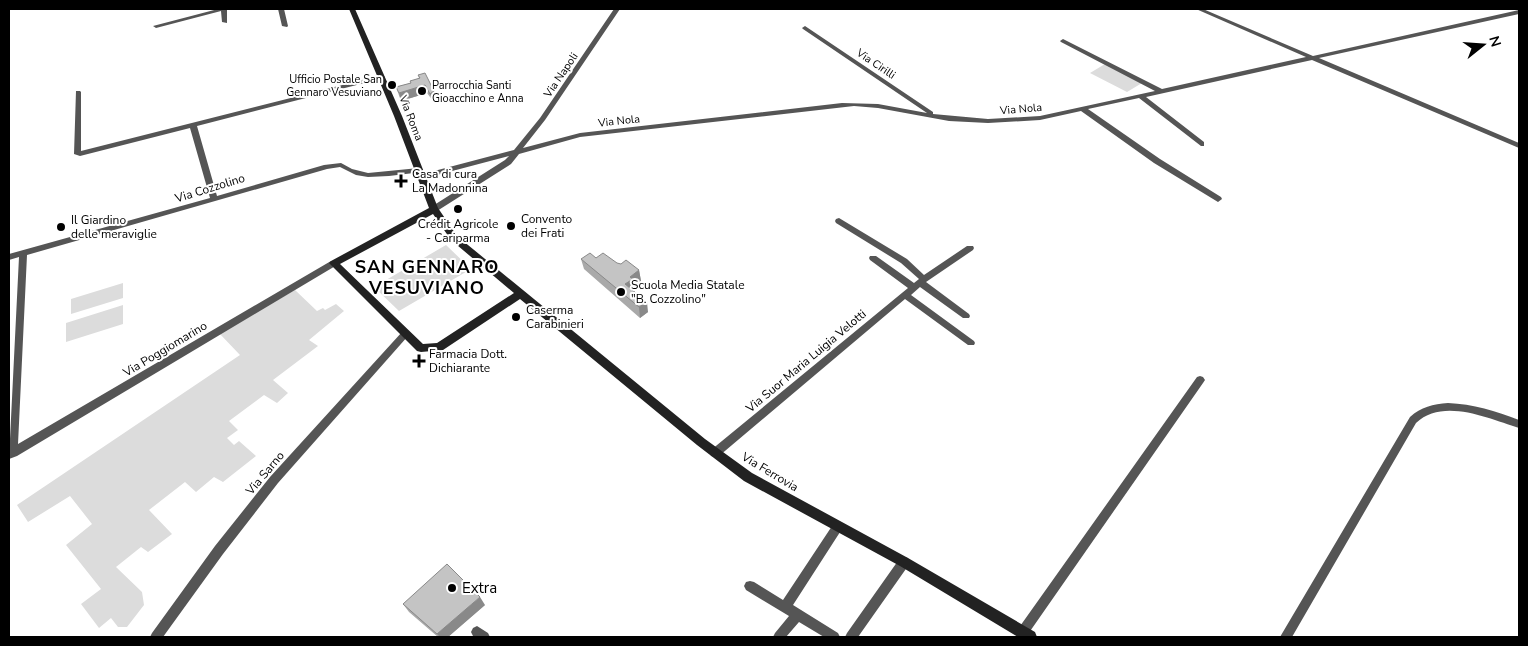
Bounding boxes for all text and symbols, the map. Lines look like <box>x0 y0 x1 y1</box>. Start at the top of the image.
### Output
north arrow <box>1458 20 1508 70</box>
text: N <box>1484 34 1506 49</box>
street label: Via Cirilli <box>853 45 899 83</box>
street label: Via Napoli <box>540 50 582 101</box>
place label: Ufficio Postale San Gennaro Vesuviano <box>286 72 382 100</box>
place label: Parrocchia Santi Gioacchino e Anna <box>432 78 524 106</box>
marker: Ufficio Postale San Gennaro Vesuviano <box>386 79 398 91</box>
marker: Parrocchia Santi Gioacchino e Anna <box>416 85 428 97</box>
street label: Via Roma <box>395 92 427 143</box>
street label: Via Nola <box>998 100 1043 118</box>
street label: Via Nola <box>596 111 641 131</box>
place label: Casa di cura La Madonnina <box>412 166 488 196</box>
street label: Via Cozzolino <box>172 170 247 207</box>
marker: Casa di cura La Madonnina <box>394 174 408 188</box>
marker: Crédit Agricole - Cariparma <box>452 203 464 215</box>
place label: Convento dei Frati <box>521 211 573 241</box>
place label: Il Giardino delle meraviglie <box>71 212 157 242</box>
place label: Crédit Agricole - Cariparma <box>418 216 498 246</box>
marker: Convento dei Frati <box>505 220 517 232</box>
marker: Il Giardino delle meraviglie <box>55 221 67 233</box>
district label: SAN GENNARO VESUVIANO <box>355 255 499 300</box>
place label: Scuola Media Statale "B. Cozzolino" <box>631 277 745 307</box>
marker: Scuola Media Statale "B. Cozzolino" <box>615 286 627 298</box>
place label: Caserma Carabinieri <box>526 302 584 332</box>
street label: Via Suor Maria Luigia Velotti <box>742 306 869 417</box>
marker: Caserma Carabinieri <box>510 311 522 323</box>
street label: Via Poggiomarino <box>119 317 210 381</box>
place label: Farmacia Dott. Dichiarante <box>429 346 507 376</box>
marker: Farmacia Dott. Dichiarante <box>413 355 425 367</box>
street label: Via Sarno <box>242 448 288 499</box>
street label: Via Ferrovia <box>738 448 801 495</box>
place label: Extra <box>462 578 497 598</box>
marker: Extra <box>446 582 458 594</box>

